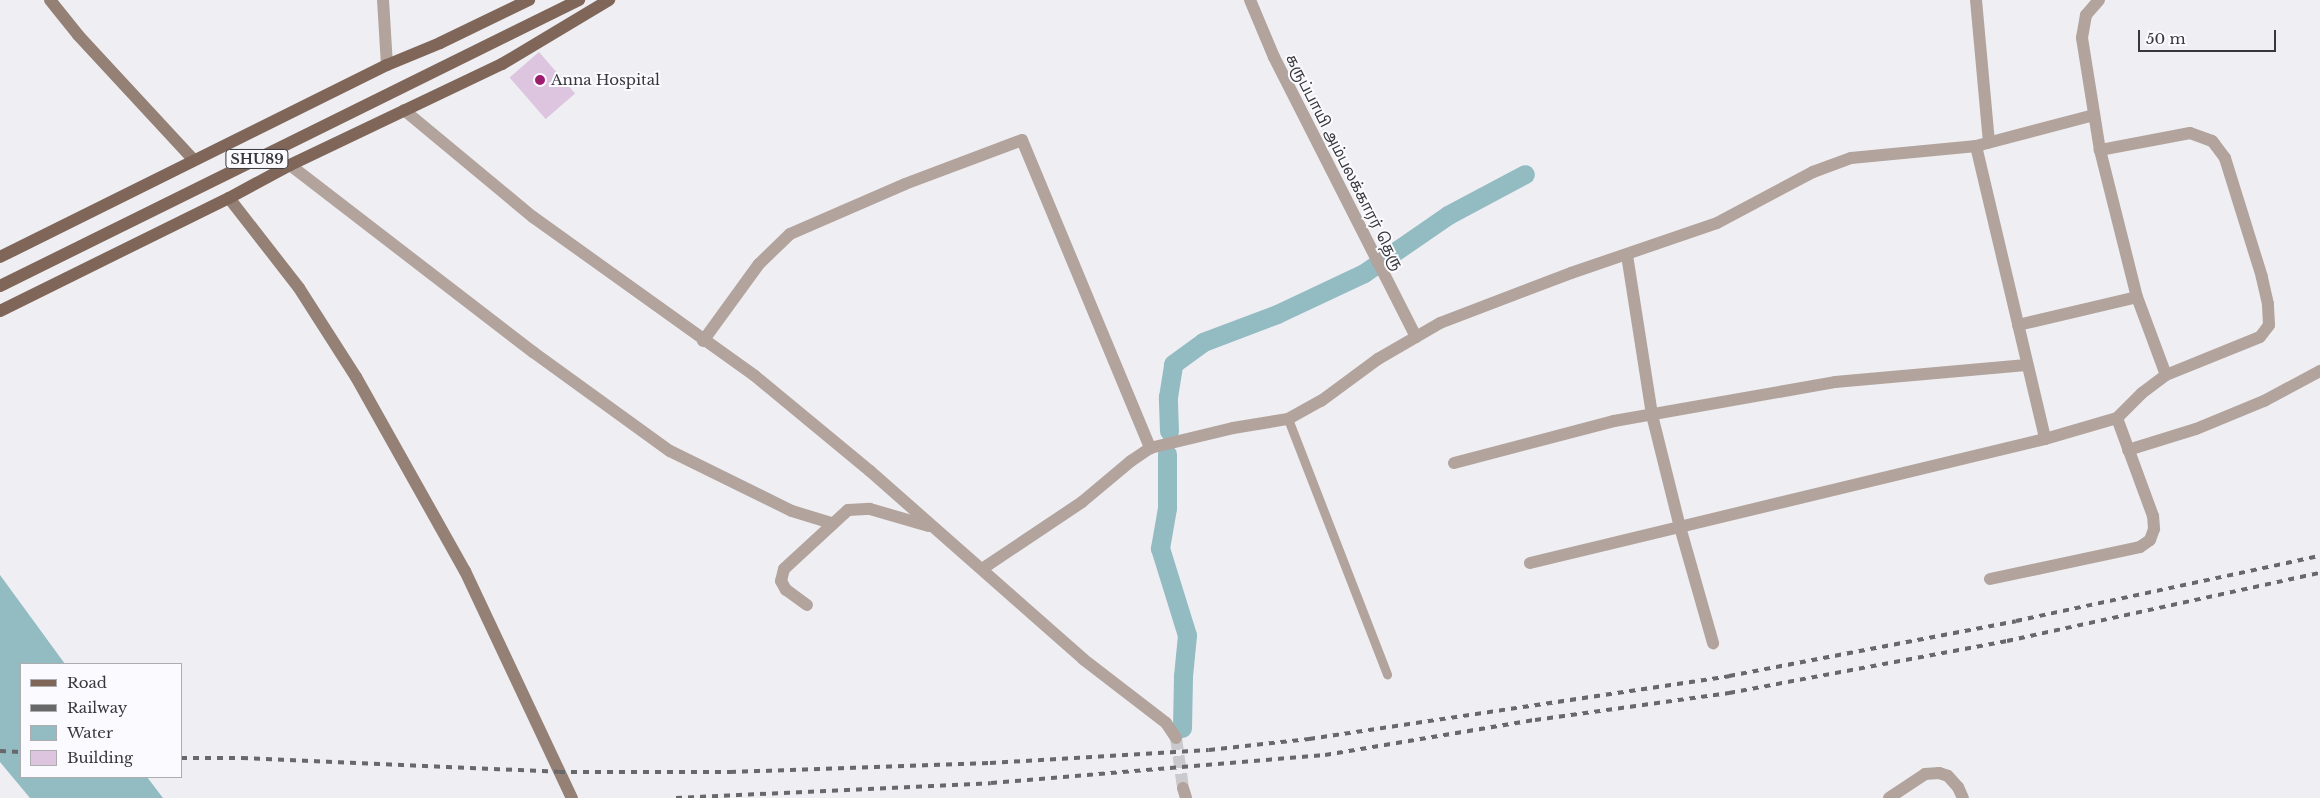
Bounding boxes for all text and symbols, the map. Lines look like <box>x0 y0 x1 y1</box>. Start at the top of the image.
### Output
scale bar <box>2140 20 2278 52</box>
text: 50 m <box>2146 29 2186 48</box>
street label: கருப்பாயி அம்பலக்காரர் தெரு <box>1283 51 1407 273</box>
place label: Anna Hospital <box>551 71 660 89</box>
marker: Anna Hospital <box>533 73 547 87</box>
road number: SHU89 <box>224 148 290 170</box>
legend <box>20 663 182 778</box>
text: Road <box>67 673 107 692</box>
text: Railway <box>67 698 127 717</box>
text: Water <box>67 723 113 742</box>
text: Building <box>67 748 133 767</box>

